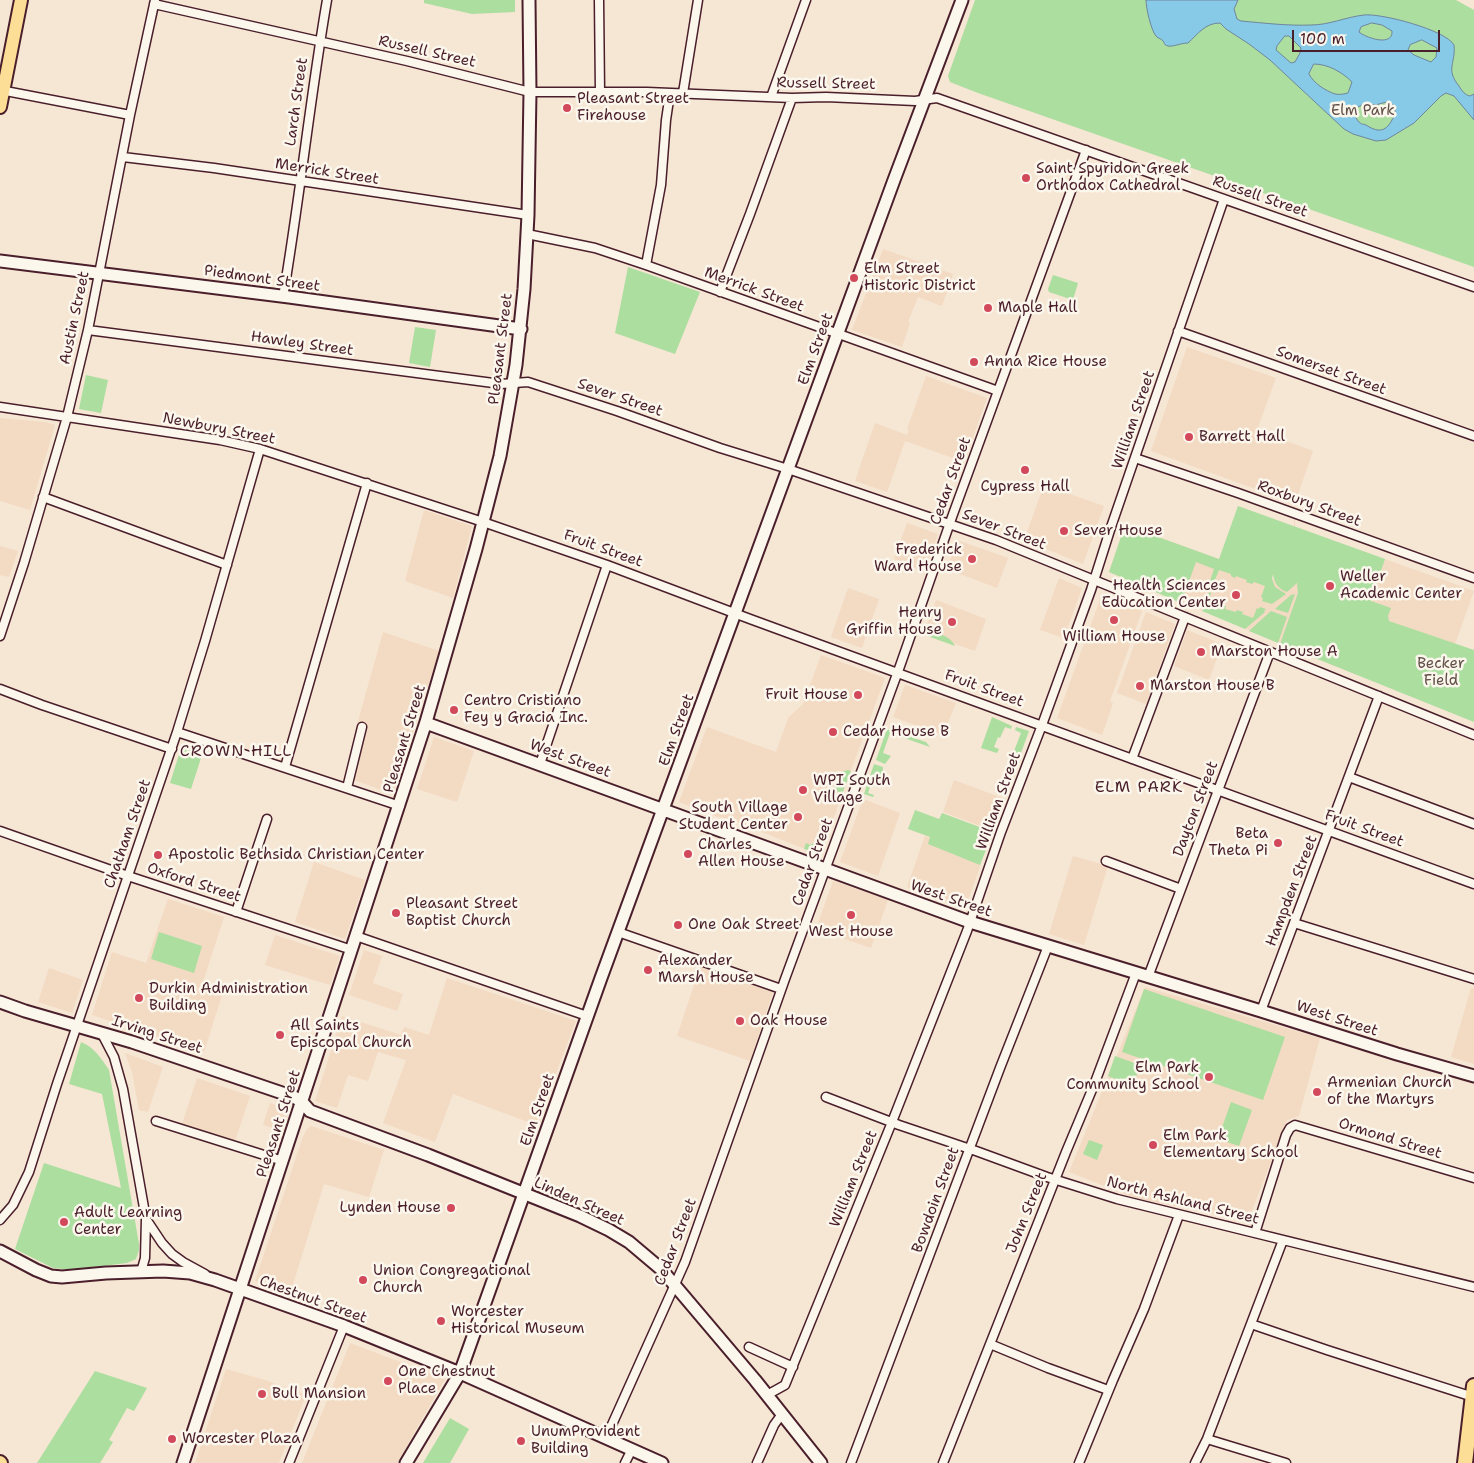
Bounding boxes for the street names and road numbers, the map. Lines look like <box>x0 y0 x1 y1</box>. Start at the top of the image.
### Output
street label: Russell Street <box>377 32 477 72</box>
street label: Larch Street <box>282 57 312 147</box>
street label: Russell Street <box>776 74 876 94</box>
street label: Merrick Street <box>274 155 380 189</box>
street label: Russell Street <box>1210 172 1310 222</box>
street label: Piedmont Street <box>203 262 321 296</box>
street label: Merrick Street <box>702 264 806 316</box>
street label: Austin Street <box>56 270 94 366</box>
street label: Pleasant Street <box>485 292 517 406</box>
street label: Elm Street <box>795 310 837 388</box>
street label: Hawley Street <box>250 328 354 360</box>
street label: Somerset Street <box>1273 343 1389 399</box>
street label: William Street <box>1109 368 1159 472</box>
street label: Sever Street <box>575 375 665 421</box>
street label: Newbury Street <box>161 409 277 449</box>
street label: Cedar Street <box>927 435 975 527</box>
street label: Roxbury Street <box>1255 477 1363 531</box>
street label: Sever Street <box>959 506 1049 554</box>
street label: Fruit Street <box>561 526 645 572</box>
street label: Fruit Street <box>942 666 1026 712</box>
street label: Pleasant Street <box>380 683 430 795</box>
street label: Elm Street <box>656 691 698 769</box>
street label: West Street <box>527 736 613 782</box>
street label: William Street <box>973 750 1025 852</box>
street label: Dayton Street <box>1170 759 1222 859</box>
street label: Chatham Street <box>101 777 155 891</box>
street label: Fruit Street <box>1322 806 1406 852</box>
street label: Cedar Street <box>789 816 837 908</box>
street label: Hampden Street <box>1263 833 1321 949</box>
street label: Oxford Street <box>145 859 243 907</box>
street label: West Street <box>908 877 994 921</box>
street label: West Street <box>1294 997 1380 1041</box>
street label: Irving Street <box>109 1012 205 1058</box>
street label: Pleasant Street <box>253 1068 305 1180</box>
street label: Elm Street <box>517 1071 559 1149</box>
street label: Ormond Street <box>1336 1115 1444 1163</box>
street label: William Street <box>826 1128 882 1230</box>
street label: Bowdoin Street <box>909 1145 963 1255</box>
street label: John Street <box>1003 1170 1051 1256</box>
street label: North Ashland Street <box>1105 1173 1261 1229</box>
street label: Linden Street <box>531 1174 627 1230</box>
street label: Cedar Street <box>651 1196 701 1288</box>
street label: Chestnut Street <box>257 1272 369 1328</box>

